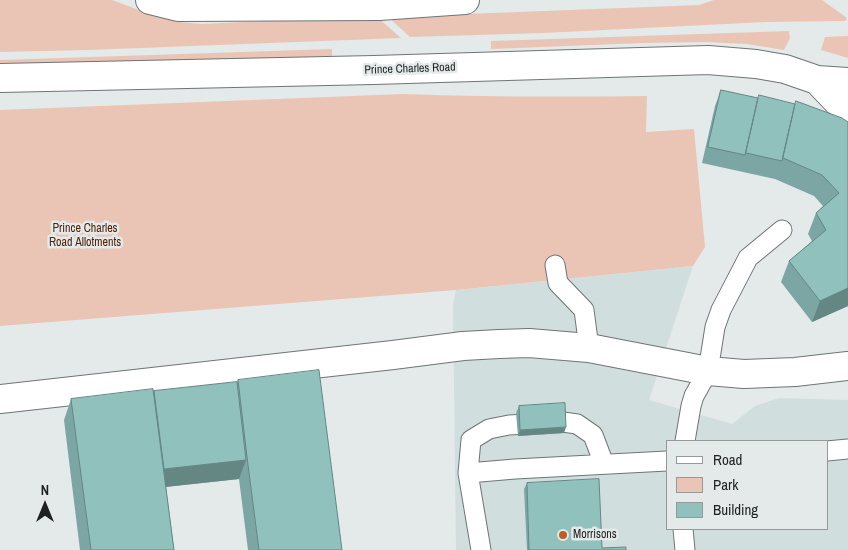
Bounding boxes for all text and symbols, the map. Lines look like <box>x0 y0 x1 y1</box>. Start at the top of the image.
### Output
street label: Prince Charles Road <box>364 60 456 78</box>
park label: Prince Charles Road Allotments <box>49 222 121 250</box>
legend <box>666 440 828 530</box>
text: Road <box>713 449 742 470</box>
text: Park <box>713 474 738 495</box>
north arrow <box>20 480 70 530</box>
text: N <box>41 481 49 499</box>
text: Building <box>713 499 758 520</box>
place label: Morrisons <box>573 528 617 542</box>
marker: Morrisons <box>557 529 569 541</box>

